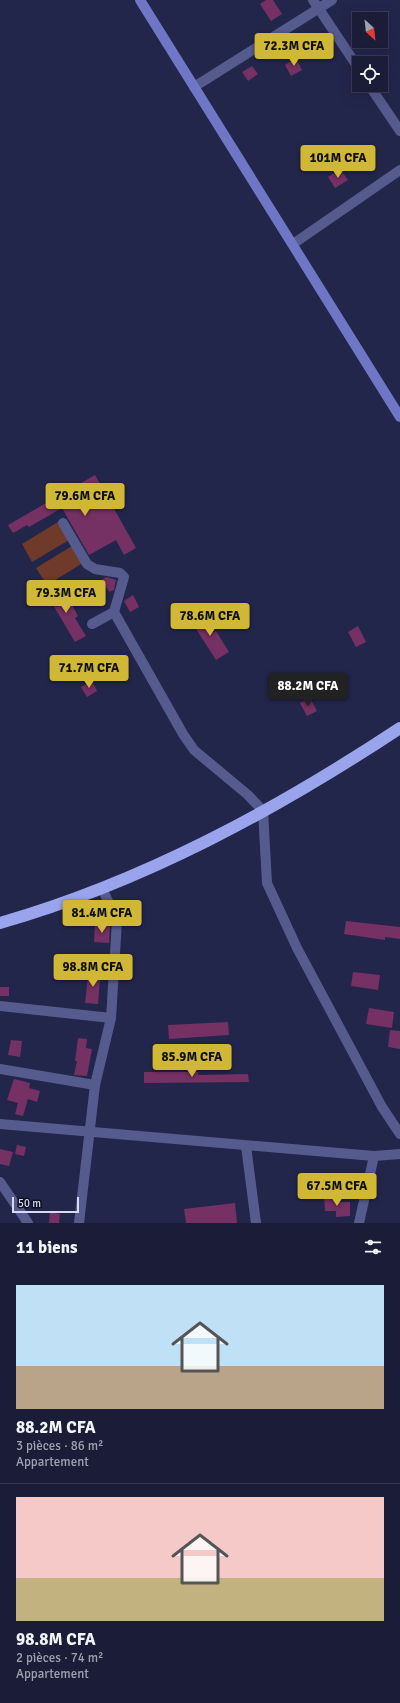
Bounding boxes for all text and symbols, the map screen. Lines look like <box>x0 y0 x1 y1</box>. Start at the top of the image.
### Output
north arrow <box>352 12 388 48</box>
map controls <box>352 12 388 92</box>
pin: 72.3M CFA <box>248 33 340 67</box>
text: 72.3M CFA <box>264 38 324 54</box>
button: locate <box>352 56 388 92</box>
pin: 101M CFA <box>297 145 379 179</box>
text: 101M CFA <box>309 150 367 166</box>
pin: 79.6M CFA <box>39 483 131 517</box>
text: 79.6M CFA <box>55 488 115 504</box>
pin: 79.3M CFA <box>20 580 112 614</box>
text: 79.3M CFA <box>36 585 96 601</box>
pin: 78.6M CFA <box>164 603 256 637</box>
text: 78.6M CFA <box>180 608 240 624</box>
pin: 71.7M CFA <box>43 655 135 689</box>
text: 71.7M CFA <box>59 660 119 676</box>
pin: 88.2M CFA <box>262 673 354 707</box>
text: 88.2M CFA <box>278 678 338 694</box>
pin: 81.4M CFA <box>56 900 148 934</box>
text: 81.4M CFA <box>72 905 132 921</box>
pin: 98.8M CFA <box>47 954 139 988</box>
text: 98.8M CFA <box>63 959 123 975</box>
pin: 85.9M CFA <box>146 1044 238 1078</box>
text: 85.9M CFA <box>162 1049 222 1065</box>
pin: 67.5M CFA <box>291 1173 383 1207</box>
text: 67.5M CFA <box>307 1178 367 1194</box>
scale bar <box>12 1195 79 1214</box>
text: 50 m <box>18 1197 41 1210</box>
icon: filters <box>362 1236 384 1258</box>
text: 11 biens <box>16 1237 78 1258</box>
icon: home <box>164 1311 236 1383</box>
text: 88.2M CFA <box>16 1417 96 1438</box>
text: 3 pièces · 86 m² <box>16 1438 103 1454</box>
text: Appartement <box>16 1454 89 1470</box>
icon: home <box>164 1523 236 1595</box>
text: 98.8M CFA <box>16 1629 96 1650</box>
text: 2 pièces · 74 m² <box>16 1650 103 1666</box>
text: Appartement <box>16 1666 89 1682</box>

